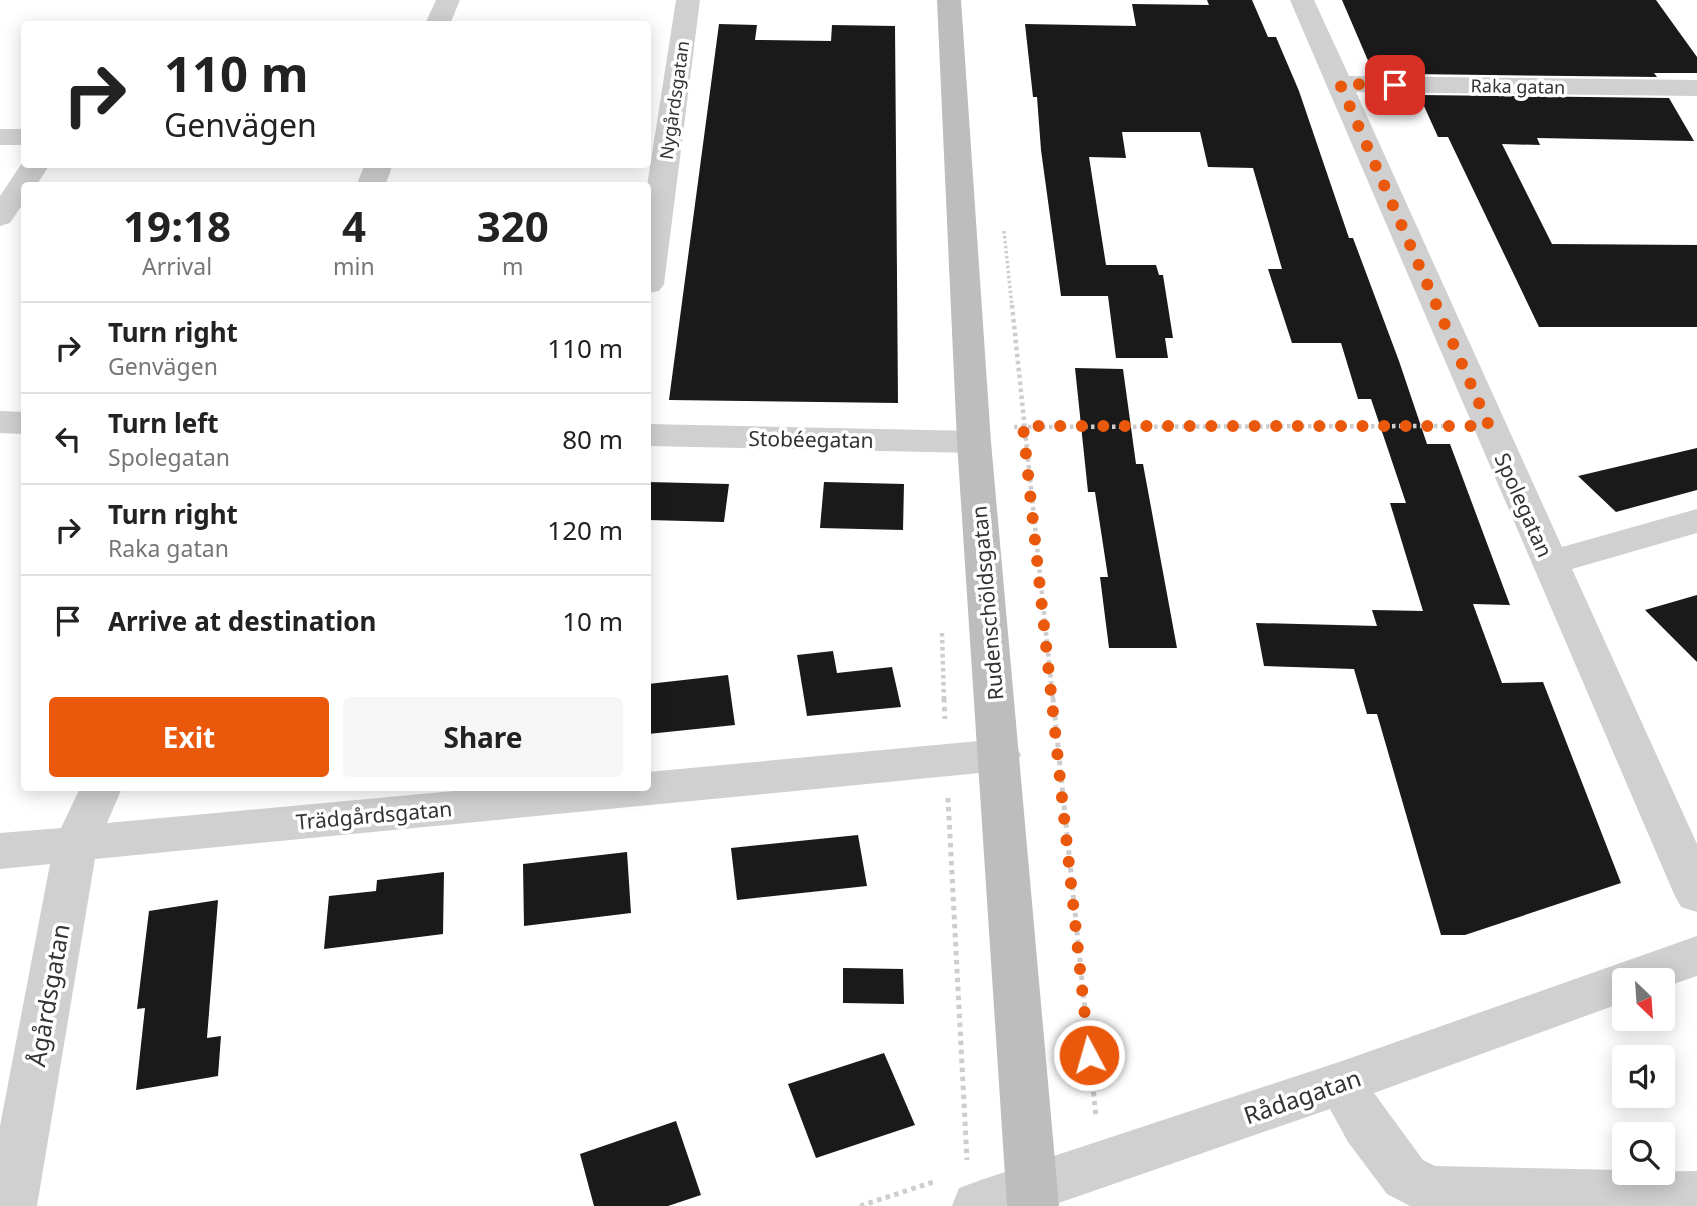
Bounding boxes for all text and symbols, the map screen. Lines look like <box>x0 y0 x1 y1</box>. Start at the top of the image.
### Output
street label: Nygårdsgatan <box>654 39 694 161</box>
text: 110 m <box>164 40 309 106</box>
icon: right <box>49 49 140 140</box>
pin <box>1365 55 1425 115</box>
icon: arrive <box>1376 66 1414 104</box>
street label: Raka gatan <box>1471 73 1565 99</box>
text: Genvägen <box>164 103 317 146</box>
text: 19:18 <box>123 197 231 254</box>
text: 4 <box>342 197 366 254</box>
text: 320 <box>477 197 549 254</box>
text: Arrival <box>142 250 212 282</box>
text: min <box>333 250 375 282</box>
text: m <box>502 250 524 282</box>
text: Turn right <box>108 314 238 350</box>
icon: right <box>49 329 87 367</box>
text: 110 m <box>547 330 623 366</box>
text: Genvägen <box>108 350 218 382</box>
text: Turn left <box>108 405 219 441</box>
icon: left <box>49 420 87 458</box>
text: 80 m <box>562 421 623 457</box>
street label: Stobéegatan <box>748 424 874 454</box>
text: Spolegatan <box>108 441 230 473</box>
street label: Spolegatan <box>1489 448 1559 562</box>
text: Turn right <box>108 496 238 532</box>
street label: Rudenschöldsgatan <box>965 505 1009 701</box>
icon: right <box>49 511 87 549</box>
text: 120 m <box>547 512 623 548</box>
text: Raka gatan <box>108 532 229 564</box>
icon: arrive <box>49 602 87 640</box>
text: Arrive at destination <box>108 603 377 639</box>
text: 10 m <box>562 603 623 639</box>
button: Exit <box>49 697 329 777</box>
button: Share <box>343 697 623 777</box>
street label: Trädgårdsgatan <box>295 794 453 836</box>
street label: Ågårdsgatan <box>19 921 77 1069</box>
north arrow <box>1612 968 1675 1031</box>
map controls <box>1612 968 1675 1185</box>
position arrow <box>1052 1018 1126 1092</box>
button: sound <box>1612 1045 1675 1108</box>
street label: Rådagatan <box>1239 1061 1365 1131</box>
button: search <box>1612 1122 1675 1185</box>

